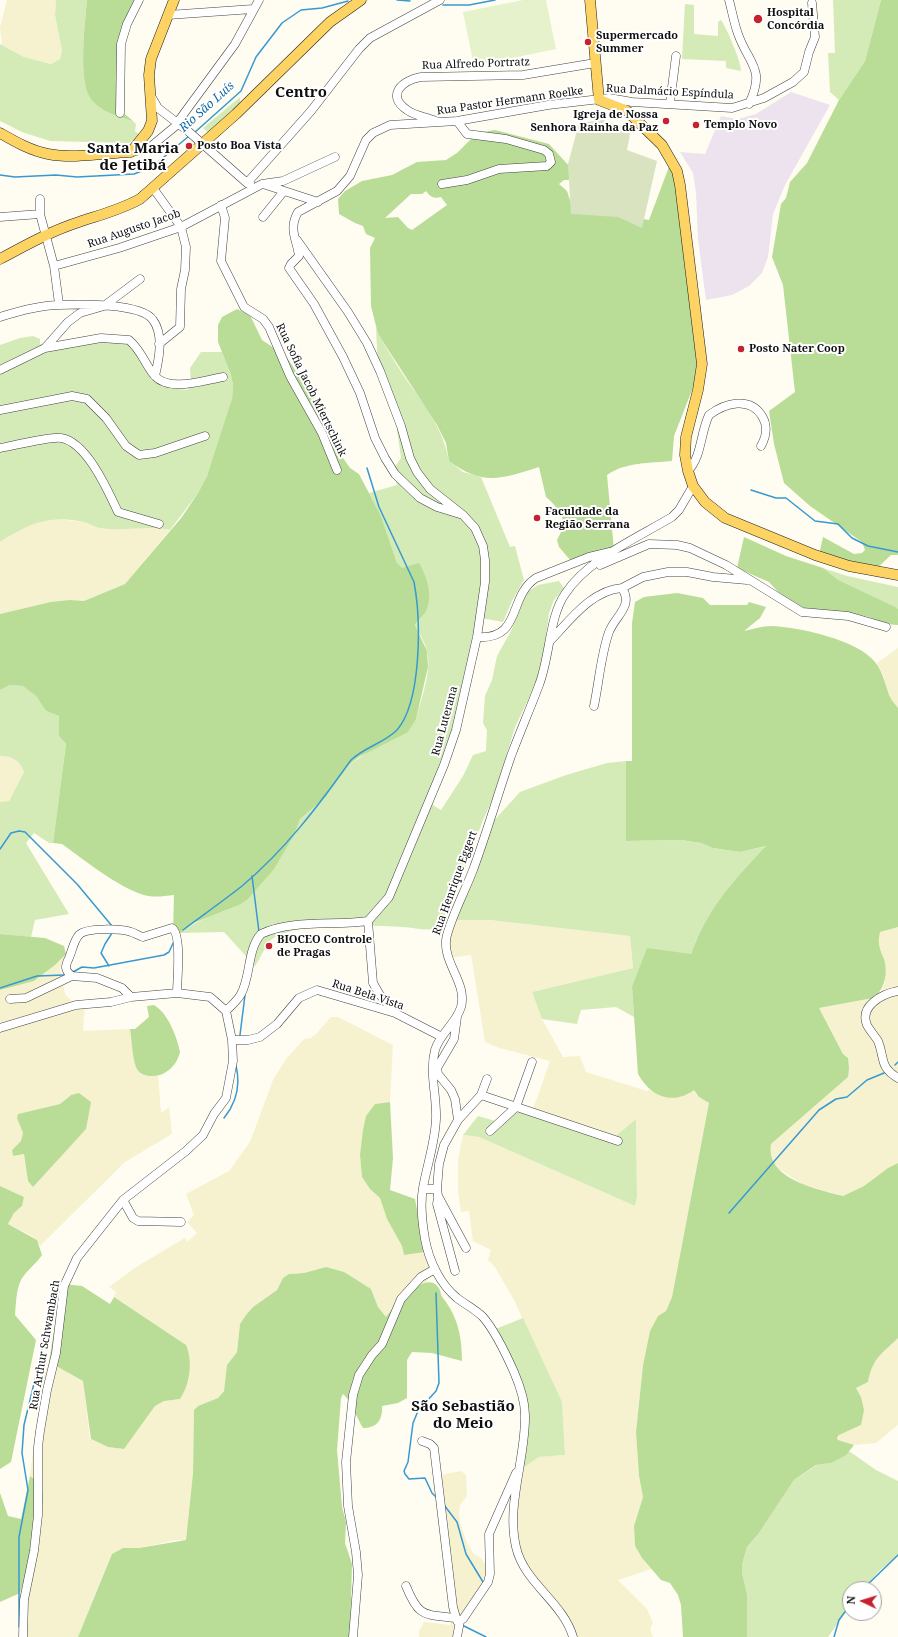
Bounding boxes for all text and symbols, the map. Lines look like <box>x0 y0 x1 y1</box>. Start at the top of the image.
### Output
place label: Hospital Concórdia <box>767 6 824 32</box>
marker: Hospital Concórdia <box>752 13 764 25</box>
place label: Supermercado Summer <box>596 29 678 55</box>
marker: Supermercado Summer <box>583 37 593 47</box>
street label: Rua Alfredo Portratz <box>422 56 530 72</box>
water label: Rio São Luís <box>177 79 237 135</box>
street label: Rua Dalmácio Espíndula <box>606 82 734 102</box>
district label: Centro <box>275 84 327 102</box>
street label: Rua Pastor Hermann Roelke <box>436 84 584 118</box>
place label: Igreja de Nossa Senhora Rainha da Paz <box>530 108 658 134</box>
marker: Igreja de Nossa Senhora Rainha da Paz <box>661 116 671 126</box>
place label: Templo Novo <box>704 118 777 132</box>
marker: Templo Novo <box>691 120 701 130</box>
place label: Posto Boa Vista <box>197 139 282 153</box>
district label: Santa Maria de Jetibá <box>87 140 179 175</box>
marker: Posto Boa Vista <box>184 141 194 151</box>
street label: Rua Augusto Jacob <box>86 207 182 251</box>
street label: Rua Sofia Jacob Miertschink <box>273 321 349 459</box>
place label: Posto Nater Coop <box>749 342 845 356</box>
marker: Posto Nater Coop <box>736 344 746 354</box>
place label: Faculdade da Região Serrana <box>545 505 630 531</box>
marker: Faculdade da Região Serrana <box>532 513 542 523</box>
street label: Rua Luterana <box>429 685 461 757</box>
street label: Rua Henrique Eggert <box>430 829 480 937</box>
place label: BIOCEO Controle de Pragas <box>277 933 372 959</box>
marker: BIOCEO Controle de Pragas <box>264 941 274 951</box>
street label: Rua Bela Vista <box>330 977 406 1013</box>
street label: Rua Arthur Schwambach <box>27 1279 63 1411</box>
district label: São Sebastião do Meio <box>411 1398 515 1433</box>
north arrow <box>842 1581 882 1621</box>
text: N <box>843 1595 858 1605</box>

